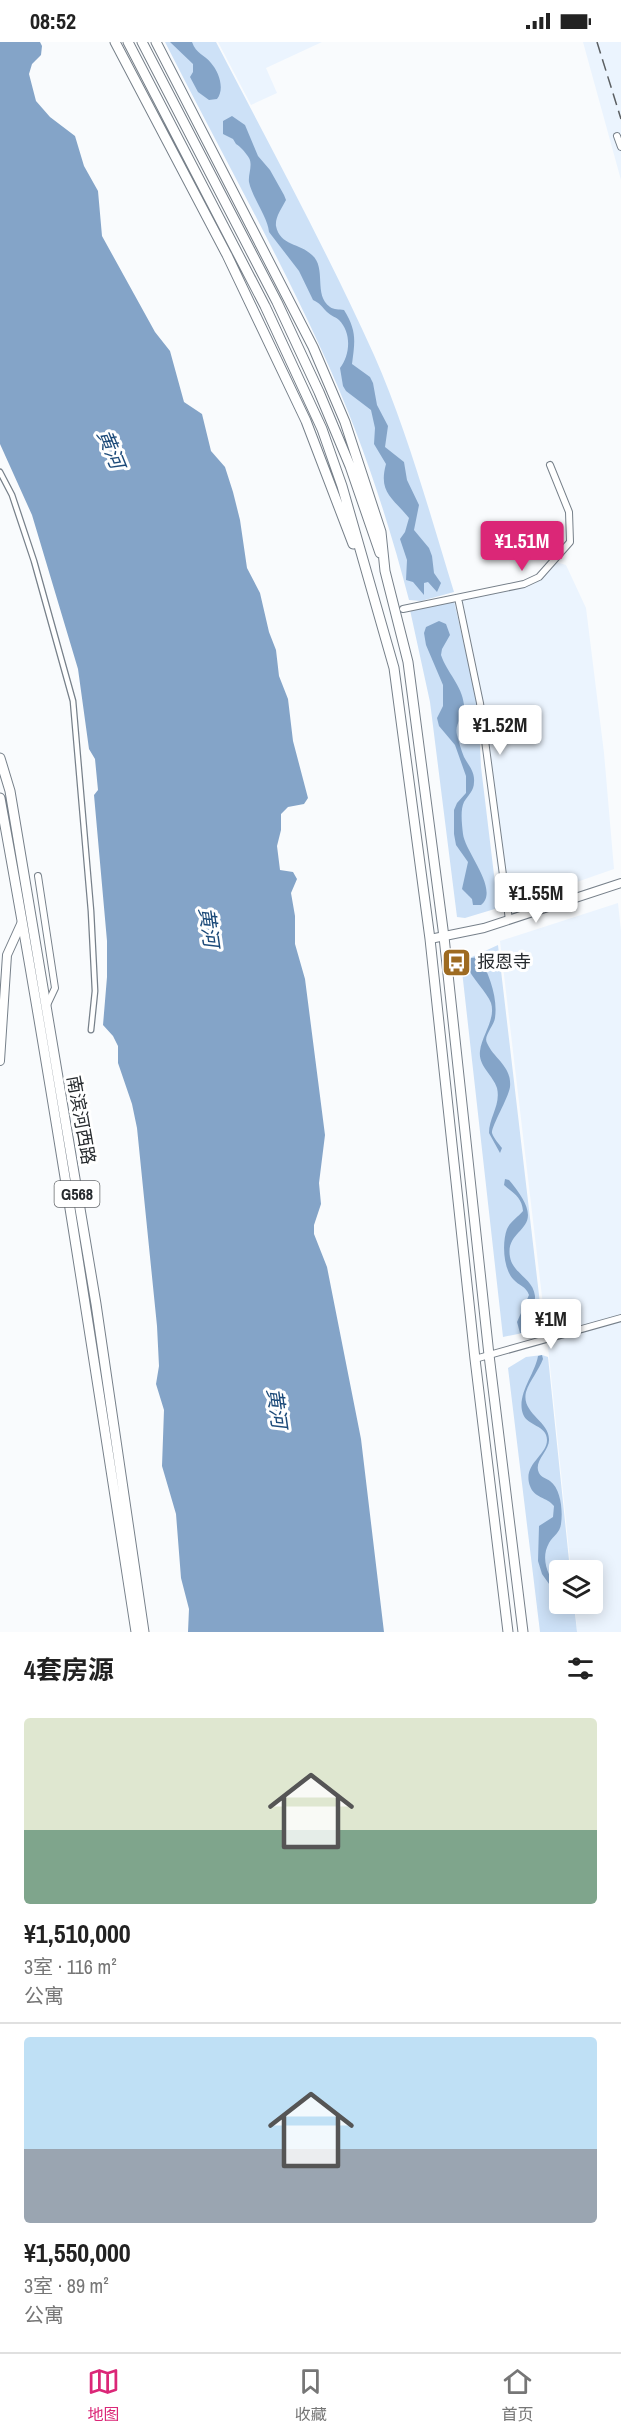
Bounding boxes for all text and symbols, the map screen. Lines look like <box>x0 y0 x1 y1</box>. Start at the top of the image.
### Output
text: 08:52 <box>30 6 76 36</box>
water label: 黄河 <box>91 425 133 476</box>
pin: ¥1.51M <box>473 521 571 572</box>
text: ¥1.51M <box>495 527 549 554</box>
pin: ¥1.52M <box>451 705 549 756</box>
text: ¥1.52M <box>473 711 527 738</box>
pin: ¥1.55M <box>487 873 585 924</box>
text: ¥1.55M <box>509 879 563 906</box>
water label: 黄河 <box>193 905 226 953</box>
bus stop icon: 报恩寺 <box>440 946 472 978</box>
place label: 报恩寺 <box>477 949 531 974</box>
street label: 南滨河西路 <box>61 1073 102 1166</box>
road number: G568 <box>54 1181 100 1207</box>
pin: ¥1M <box>522 1299 580 1350</box>
text: ¥1M <box>535 1305 567 1332</box>
water label: 黄河 <box>261 1386 294 1434</box>
map controls <box>549 1560 603 1614</box>
button: layers <box>549 1560 603 1614</box>
text: 4套房源 <box>24 1652 114 1687</box>
icon: filters <box>564 1652 597 1685</box>
icon: home <box>257 1757 365 1865</box>
text: ¥1,510,000 <box>24 1916 131 1951</box>
text: 3室 · 116 m² <box>24 1953 117 1980</box>
text: 公寓 <box>24 1982 64 2009</box>
icon: home <box>257 2076 365 2184</box>
text: ¥1,550,000 <box>24 2235 131 2270</box>
text: 3室 · 89 m² <box>24 2272 109 2299</box>
text: 公寓 <box>24 2301 64 2328</box>
tab: 地图 <box>87 2365 120 2425</box>
tab: 收藏 <box>294 2365 327 2425</box>
tab: 首页 <box>501 2365 534 2425</box>

